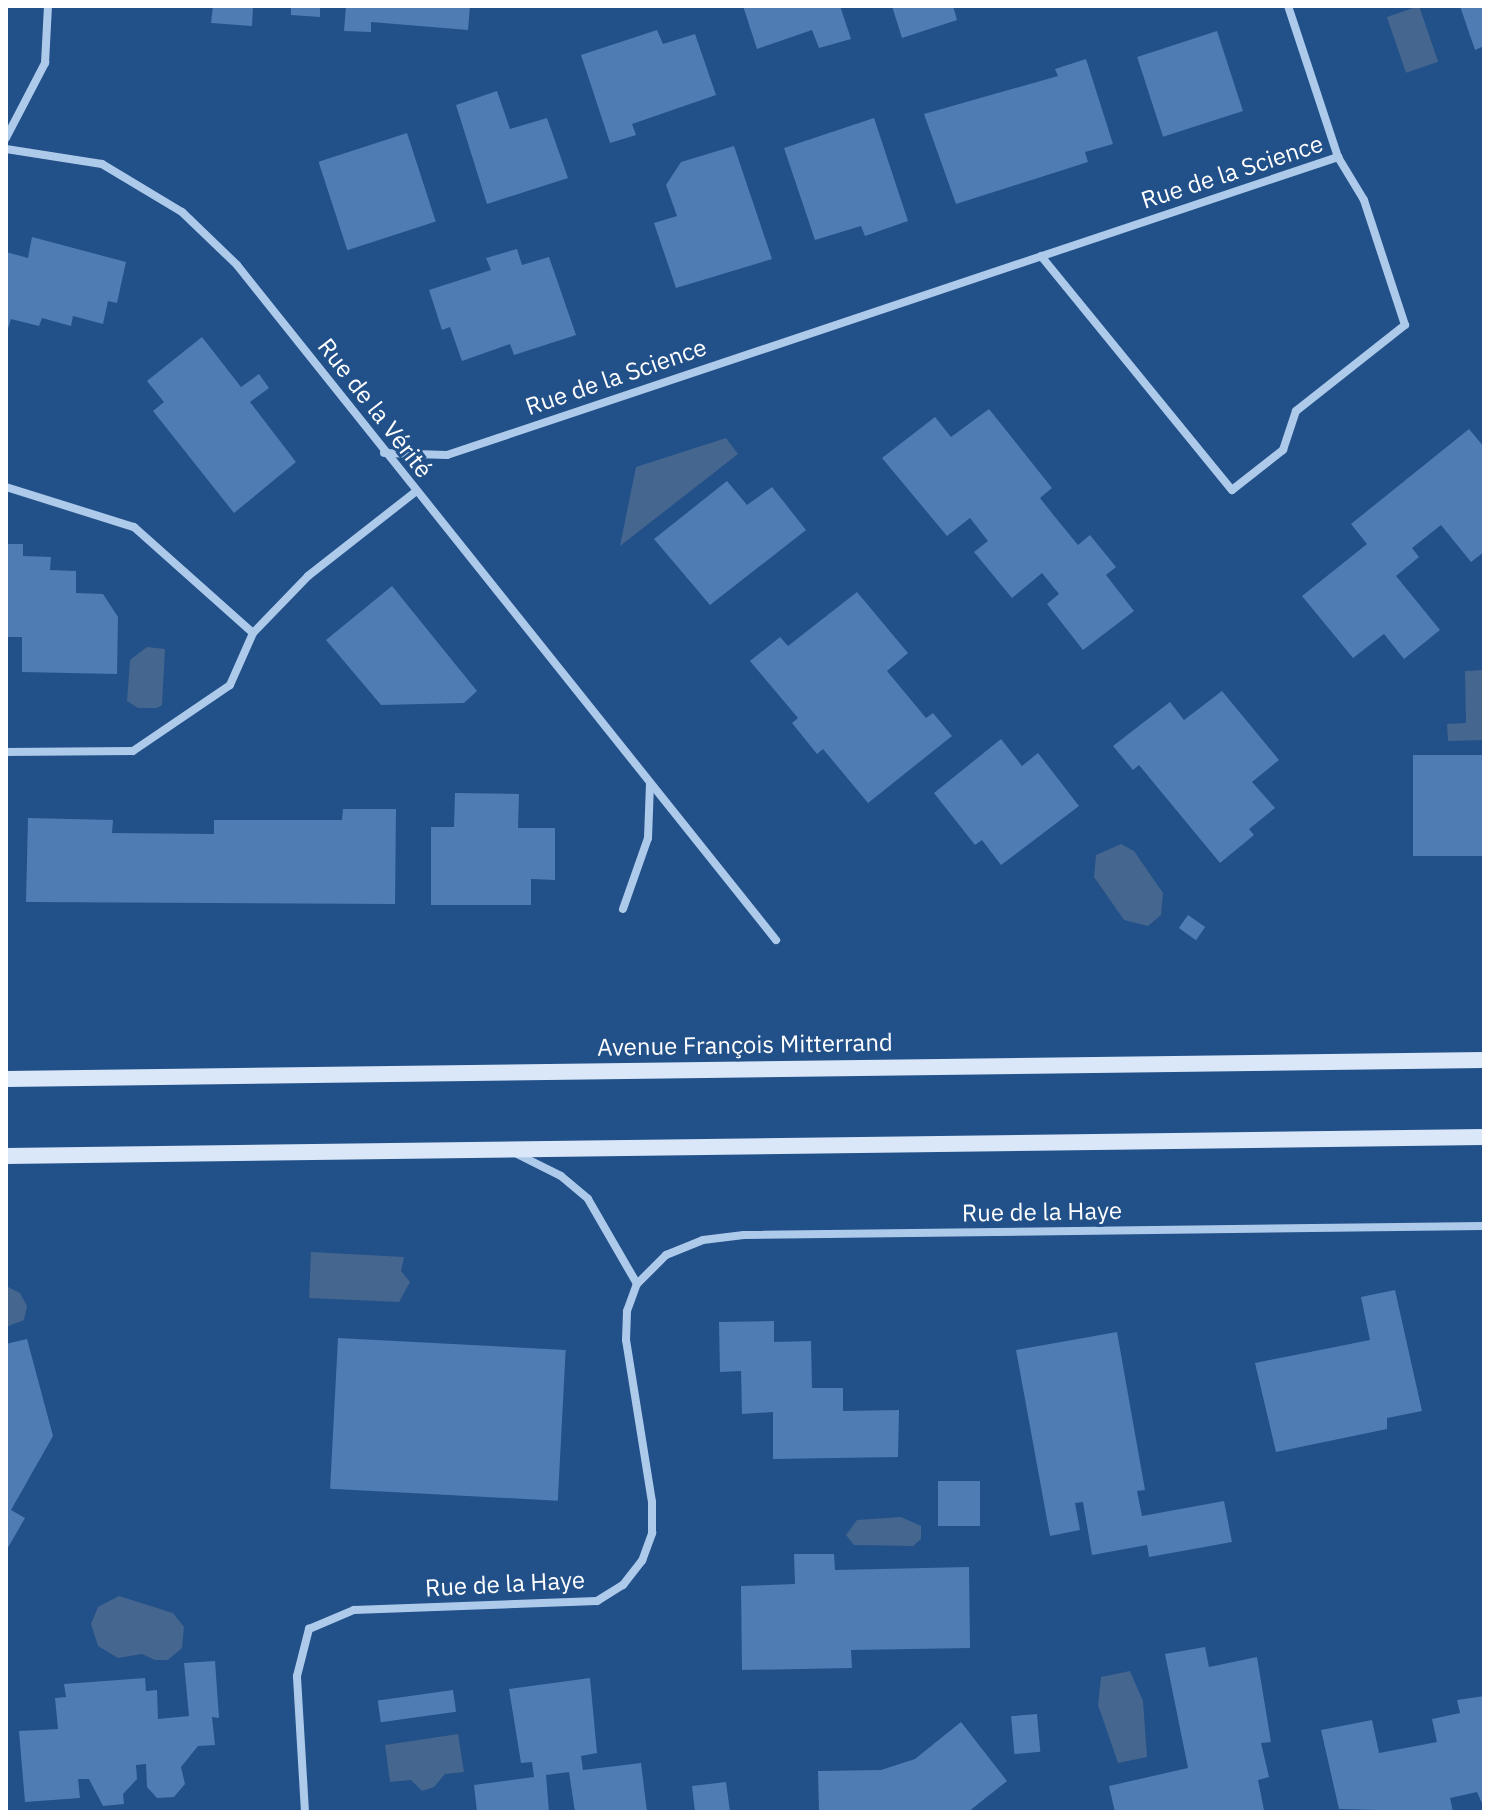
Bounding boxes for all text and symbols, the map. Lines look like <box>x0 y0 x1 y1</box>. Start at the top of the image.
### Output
street label: Rue de la Science <box>1137 129 1327 215</box>
street label: Rue de la Vérité <box>312 333 438 483</box>
street label: Rue de la Science <box>522 333 710 421</box>
street label: Avenue François Mitterrand <box>597 1028 893 1062</box>
street label: Rue de la Haye <box>962 1196 1122 1228</box>
street label: Rue de la Haye <box>424 1565 586 1603</box>

